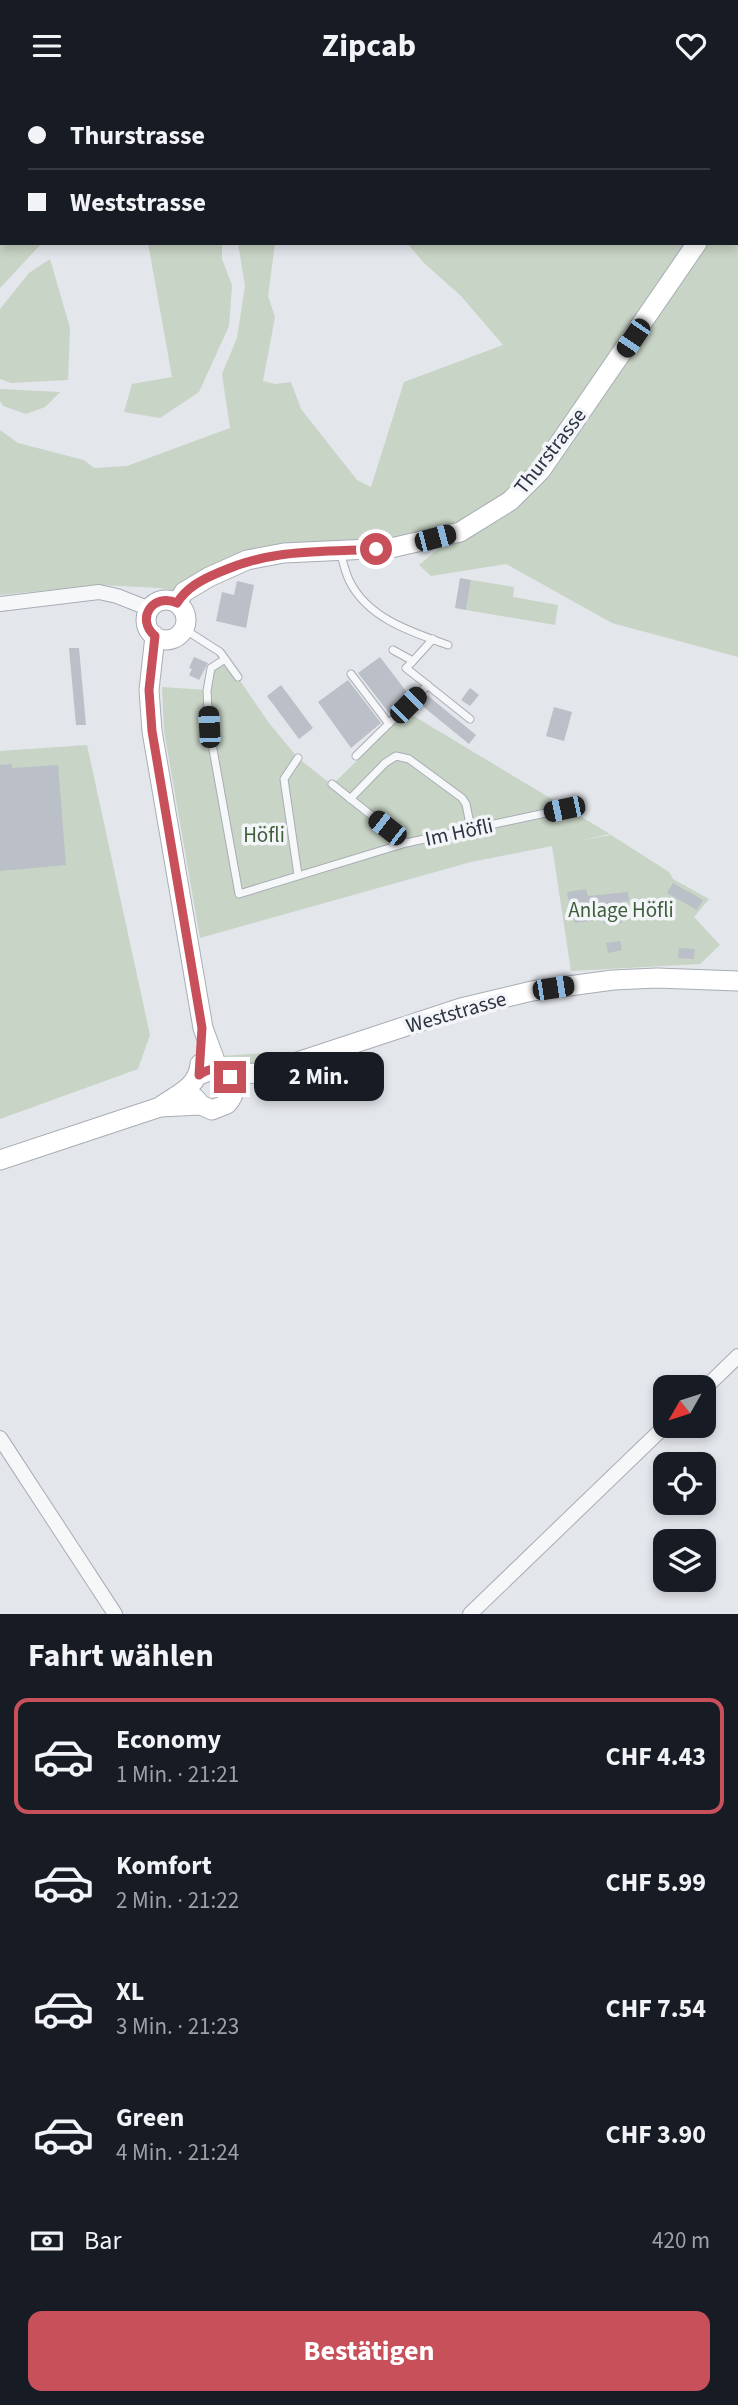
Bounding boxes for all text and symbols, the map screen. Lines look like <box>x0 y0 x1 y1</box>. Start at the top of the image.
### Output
text: Zipcab <box>322 23 416 69</box>
icon: menu <box>28 27 66 65</box>
icon: heart <box>672 27 710 65</box>
text: Thurstrasse <box>70 117 205 154</box>
text: Weststrasse <box>70 184 206 221</box>
car <box>613 315 654 361</box>
street label: Thurstrasse <box>507 402 593 500</box>
car <box>412 522 459 554</box>
route start <box>360 533 392 565</box>
car <box>386 683 431 727</box>
car <box>198 705 221 749</box>
car <box>542 794 587 824</box>
car <box>364 807 411 849</box>
street label: Im Höfli <box>422 810 496 854</box>
park label: Höfli <box>243 820 285 850</box>
park label: Anlage Höfli <box>568 895 674 925</box>
car <box>531 974 576 1002</box>
street label: Weststrasse <box>402 983 510 1041</box>
callout: 2 Min. <box>254 1053 384 1101</box>
text: 2 Min. <box>289 1060 349 1093</box>
route end <box>214 1061 246 1093</box>
north arrow <box>653 1375 716 1439</box>
map controls <box>653 1375 716 1592</box>
button: locate <box>653 1452 716 1515</box>
button: layers <box>653 1529 716 1592</box>
text: Fahrt wählen <box>28 1633 214 1679</box>
text: Economy <box>116 1721 221 1758</box>
icon: car <box>32 1725 95 1788</box>
text: CHF 4.43 <box>606 1738 706 1775</box>
text: 1 Min. · 21:21 <box>116 1758 239 1791</box>
text: Komfort <box>116 1847 212 1884</box>
icon: car <box>32 1851 95 1914</box>
text: CHF 5.99 <box>606 1864 706 1901</box>
text: 2 Min. · 21:22 <box>116 1884 239 1917</box>
text: XL <box>116 1973 144 2010</box>
icon: car <box>32 1977 95 2040</box>
text: CHF 7.54 <box>606 1990 706 2027</box>
text: 3 Min. · 21:23 <box>116 2010 239 2043</box>
text: Green <box>116 2099 184 2136</box>
icon: car <box>32 2103 95 2166</box>
text: CHF 3.90 <box>606 2116 706 2153</box>
text: 4 Min. · 21:24 <box>116 2136 239 2169</box>
icon: cash <box>28 2222 66 2260</box>
text: Bar <box>84 2222 121 2259</box>
text: 420 m <box>652 2224 710 2257</box>
button: Bestätigen <box>28 2311 710 2391</box>

